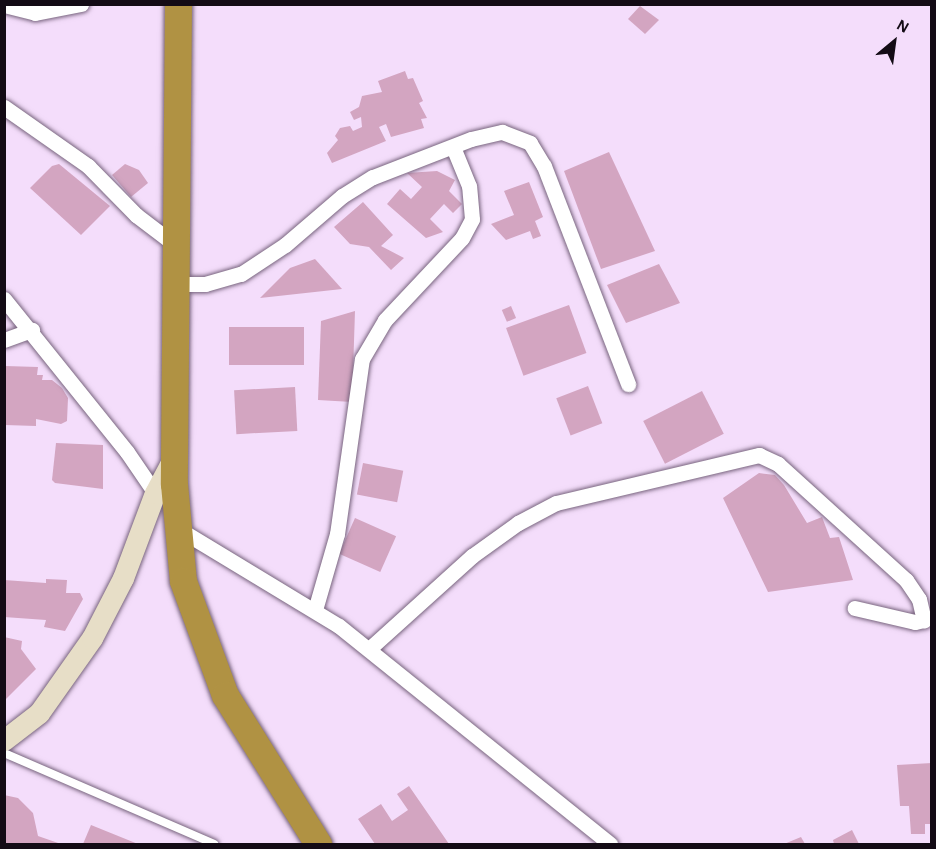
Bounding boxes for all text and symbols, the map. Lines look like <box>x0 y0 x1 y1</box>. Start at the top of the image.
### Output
north arrow <box>864 12 924 72</box>
text: N <box>894 17 911 36</box>

